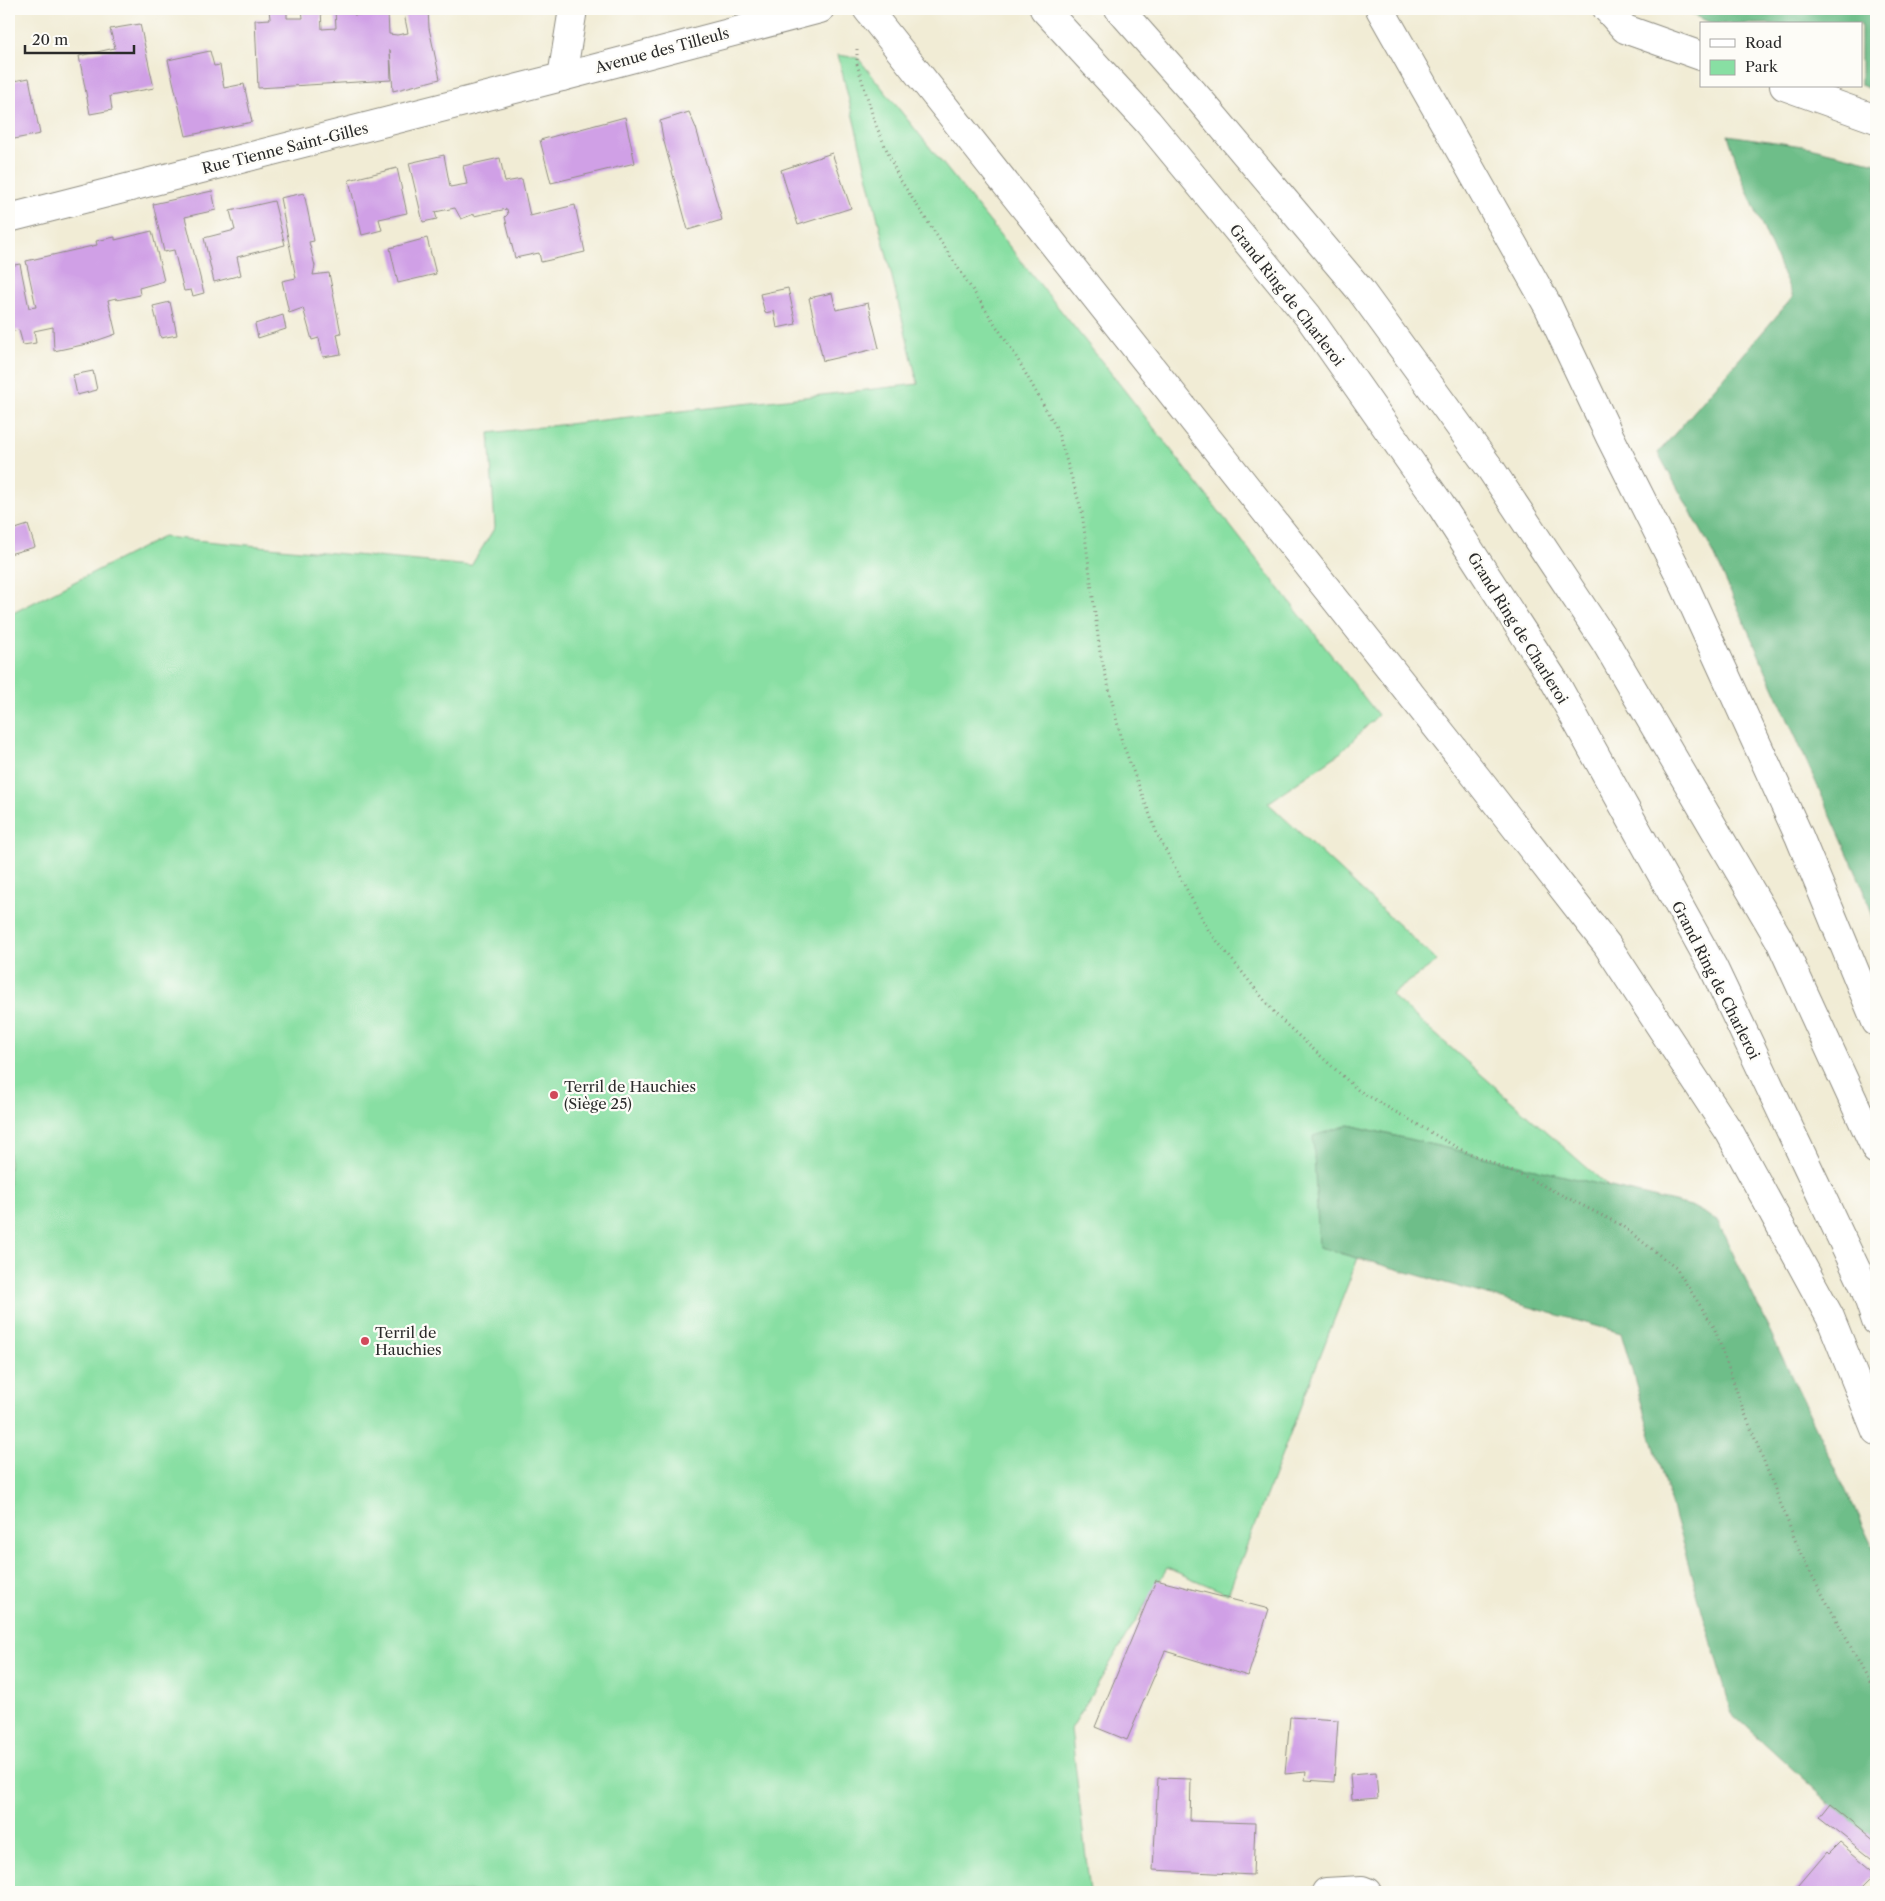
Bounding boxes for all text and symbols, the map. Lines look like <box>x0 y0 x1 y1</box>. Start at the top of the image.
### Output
scale bar <box>25 22 134 54</box>
legend <box>1700 22 1862 88</box>
street label: Avenue des Tilleuls <box>592 23 731 77</box>
text: 20 m <box>32 30 68 49</box>
text: Road <box>1745 33 1782 52</box>
text: Park <box>1745 57 1779 76</box>
street label: Rue Tienne Saint-Gilles <box>200 118 370 178</box>
street label: Grand Ring de Charleroi <box>1226 220 1349 370</box>
street label: Grand Ring de Charleroi <box>1464 549 1573 708</box>
street label: Grand Ring de Charleroi <box>1668 898 1764 1063</box>
place label: Terril de Hauchies (Siège 25) <box>564 1077 696 1113</box>
marker: Terril de Hauchies (Siège 25) <box>548 1089 560 1101</box>
place label: Terril de Hauchies <box>375 1323 442 1359</box>
marker: Terril de Hauchies <box>359 1335 371 1347</box>

